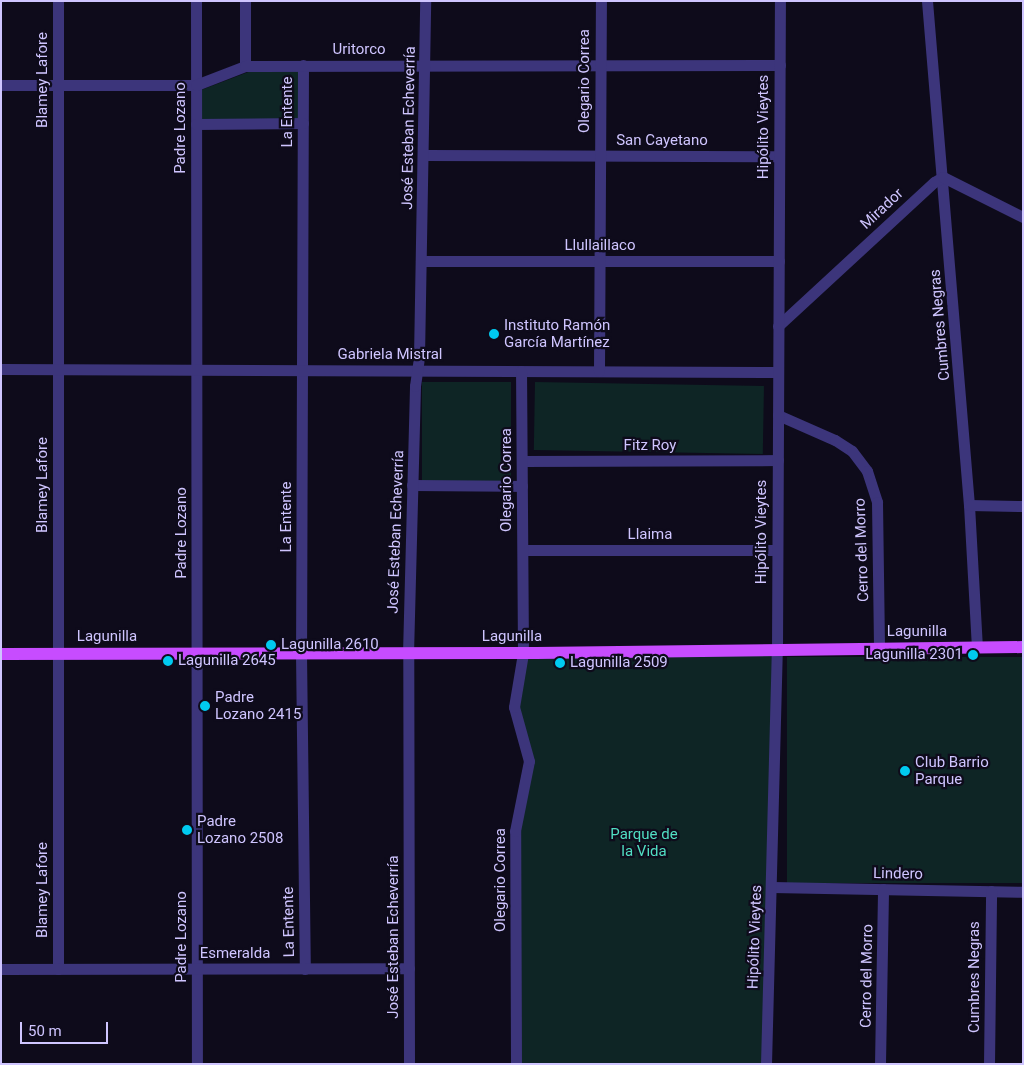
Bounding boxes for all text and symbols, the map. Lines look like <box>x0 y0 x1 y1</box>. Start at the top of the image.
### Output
street label: Olegario Correa <box>576 29 594 133</box>
street label: Blamey Lafore <box>34 32 52 128</box>
street label: Uritorco <box>332 41 386 59</box>
street label: José Esteban Echeverría <box>399 46 419 210</box>
street label: Hipólito Vieytes <box>755 75 773 179</box>
street label: La Entente <box>279 77 297 147</box>
street label: Padre Lozano <box>172 82 190 174</box>
street label: San Cayetano <box>616 132 708 150</box>
street label: Mirador <box>857 185 907 233</box>
street label: Llullaillaco <box>565 237 635 255</box>
street label: Cumbres Negras <box>926 269 954 381</box>
place label: Instituto Ramón García Martínez <box>504 316 610 351</box>
marker: Instituto Ramón García Martínez <box>488 328 500 340</box>
street label: Gabriela Mistral <box>338 346 442 364</box>
street label: Olegario Correa <box>498 428 516 532</box>
street label: Blamey Lafore <box>34 437 52 533</box>
street label: Fitz Roy <box>624 437 676 455</box>
street label: José Esteban Echeverría <box>384 450 408 614</box>
street label: Hipólito Vieytes <box>753 480 771 584</box>
street label: La Entente <box>278 482 296 552</box>
street label: Padre Lozano <box>173 487 191 579</box>
street label: Cerro del Morro <box>851 498 873 602</box>
street label: Llaima <box>628 526 672 544</box>
street label: Lagunilla <box>887 623 947 641</box>
street label: Lagunilla <box>77 628 137 646</box>
street label: Lagunilla <box>482 628 542 646</box>
place label: Lagunilla 2610 <box>281 636 379 654</box>
marker: Lagunilla 2610 <box>265 639 277 651</box>
place label: Lagunilla 2301 <box>865 646 963 664</box>
marker: Lagunilla 2301 <box>967 649 979 661</box>
place label: Lagunilla 2645 <box>178 652 276 670</box>
place label: Lagunilla 2509 <box>570 654 668 672</box>
marker: Lagunilla 2645 <box>162 655 174 667</box>
marker: Lagunilla 2509 <box>554 657 566 669</box>
place label: Padre Lozano 2415 <box>215 688 301 723</box>
marker: Padre Lozano 2415 <box>199 700 211 712</box>
place label: Club Barrio Parque <box>915 753 989 788</box>
marker: Club Barrio Parque <box>899 765 911 777</box>
place label: Padre Lozano 2508 <box>197 812 283 847</box>
marker: Padre Lozano 2508 <box>181 824 193 836</box>
park label: Parque de la Vida <box>610 825 678 860</box>
street label: Olegario Correa <box>492 828 510 932</box>
street label: Blamey Lafore <box>34 842 52 938</box>
street label: José Esteban Echeverría <box>385 855 403 1019</box>
street label: Lindero <box>873 865 923 883</box>
street label: Hipólito Vieytes <box>744 885 766 989</box>
street label: La Entente <box>279 886 299 958</box>
street label: Padre Lozano <box>173 891 191 983</box>
street label: Cumbres Negras <box>966 921 984 1033</box>
street label: Cerro del Morro <box>857 924 877 1028</box>
street label: Esmeralda <box>200 945 270 963</box>
scale bar <box>22 1012 110 1044</box>
text: 50 m <box>28 1022 62 1040</box>

